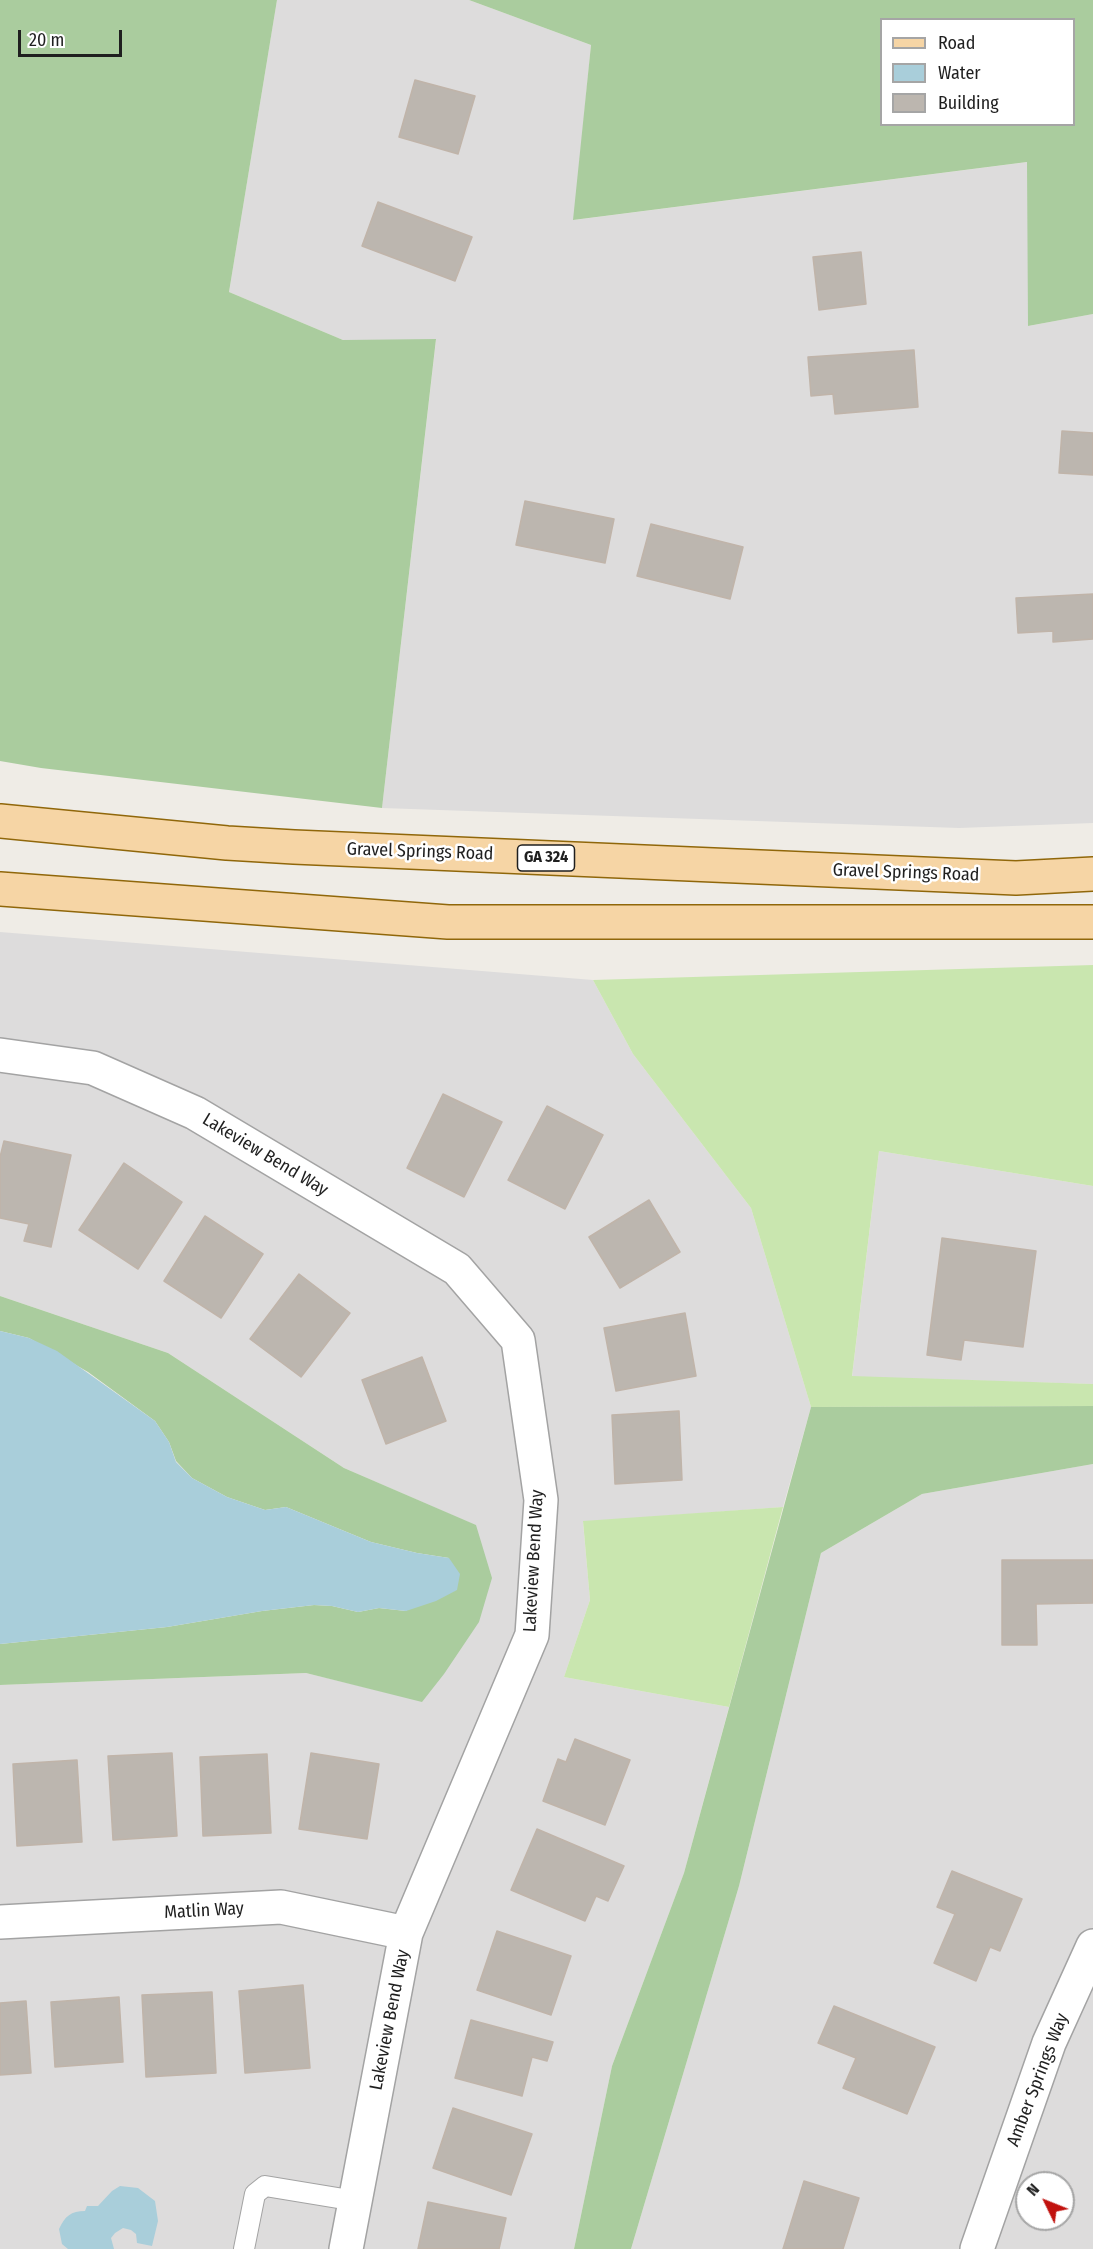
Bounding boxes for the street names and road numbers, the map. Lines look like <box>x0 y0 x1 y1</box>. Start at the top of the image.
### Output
street label: Gravel Springs Road <box>346 839 494 865</box>
road number: GA 324 <box>518 845 574 871</box>
street label: Gravel Springs Road <box>832 860 980 886</box>
street label: Lakeview Bend Way <box>198 1109 332 1201</box>
street label: Lakeview Bend Way <box>519 1489 549 1633</box>
street label: Matlin Way <box>164 1898 244 1924</box>
street label: Lakeview Bend Way <box>366 1948 414 2092</box>
street label: Amber Springs Way <box>1003 2010 1073 2150</box>

